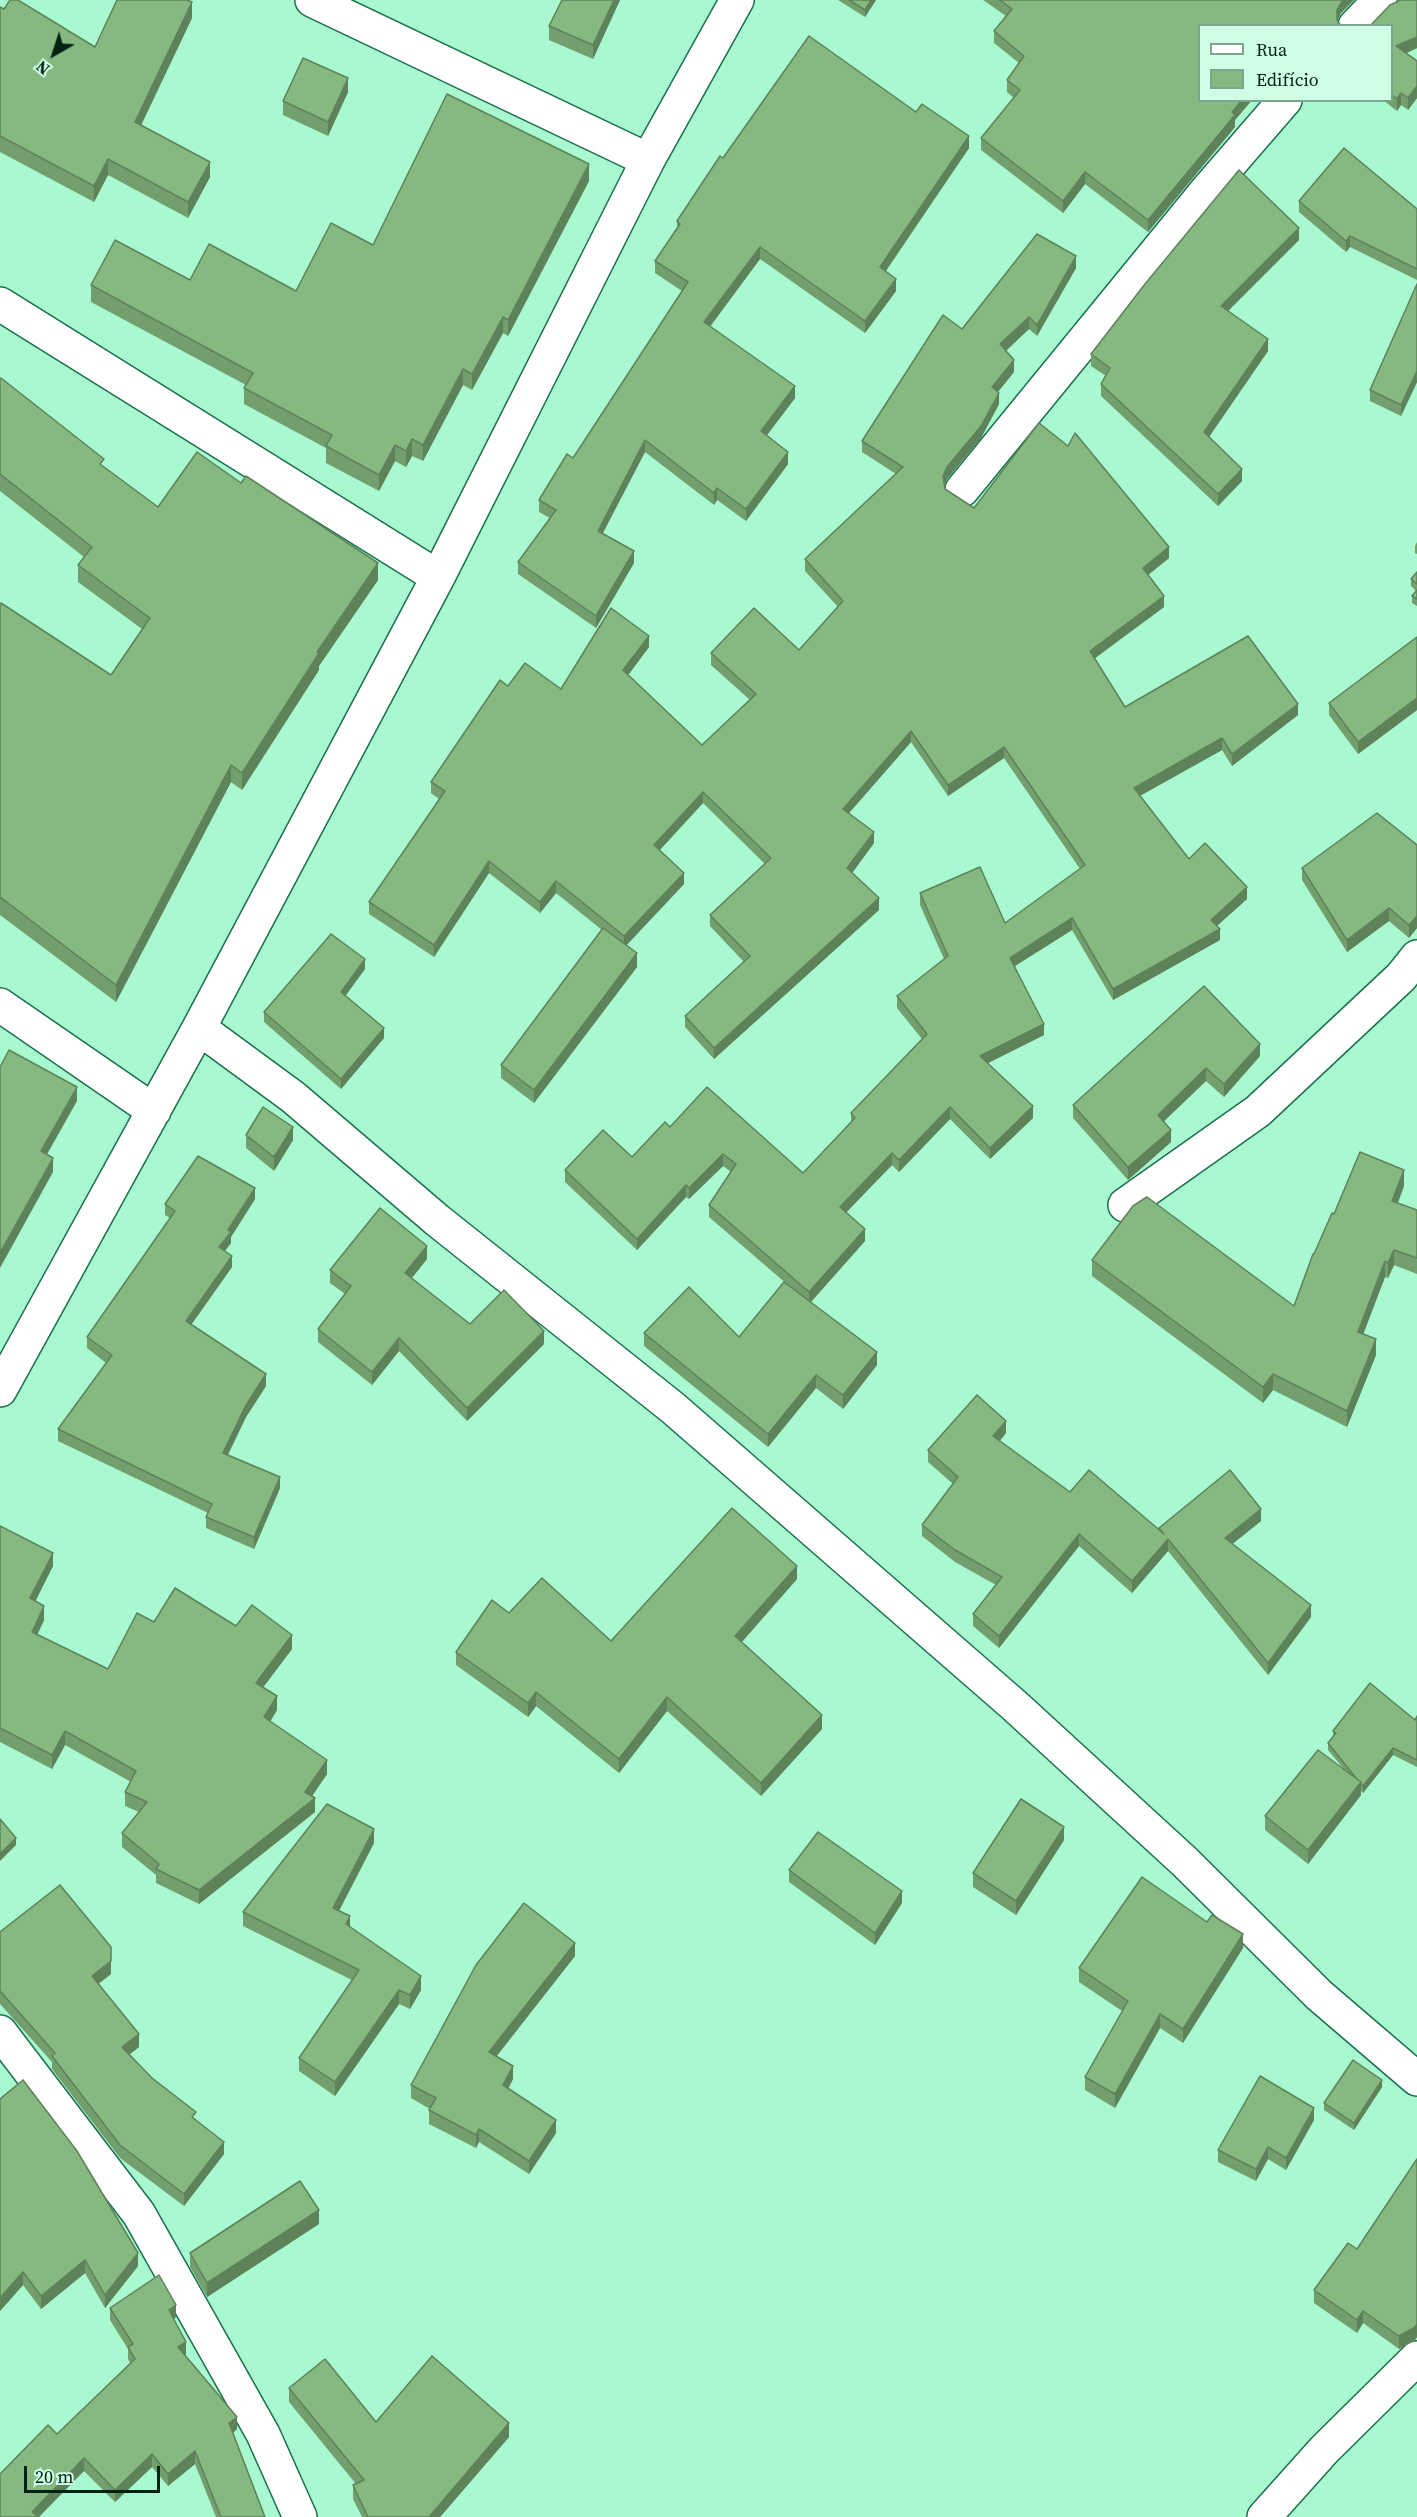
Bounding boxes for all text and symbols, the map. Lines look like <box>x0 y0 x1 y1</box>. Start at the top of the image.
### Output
north arrow <box>24 24 84 84</box>
legend <box>1198 24 1393 102</box>
text: Rua <box>1256 37 1287 62</box>
text: N <box>31 56 54 80</box>
text: Edifício <box>1256 67 1319 92</box>
scale bar <box>27 2454 164 2492</box>
text: 20 m <box>35 2464 73 2489</box>

